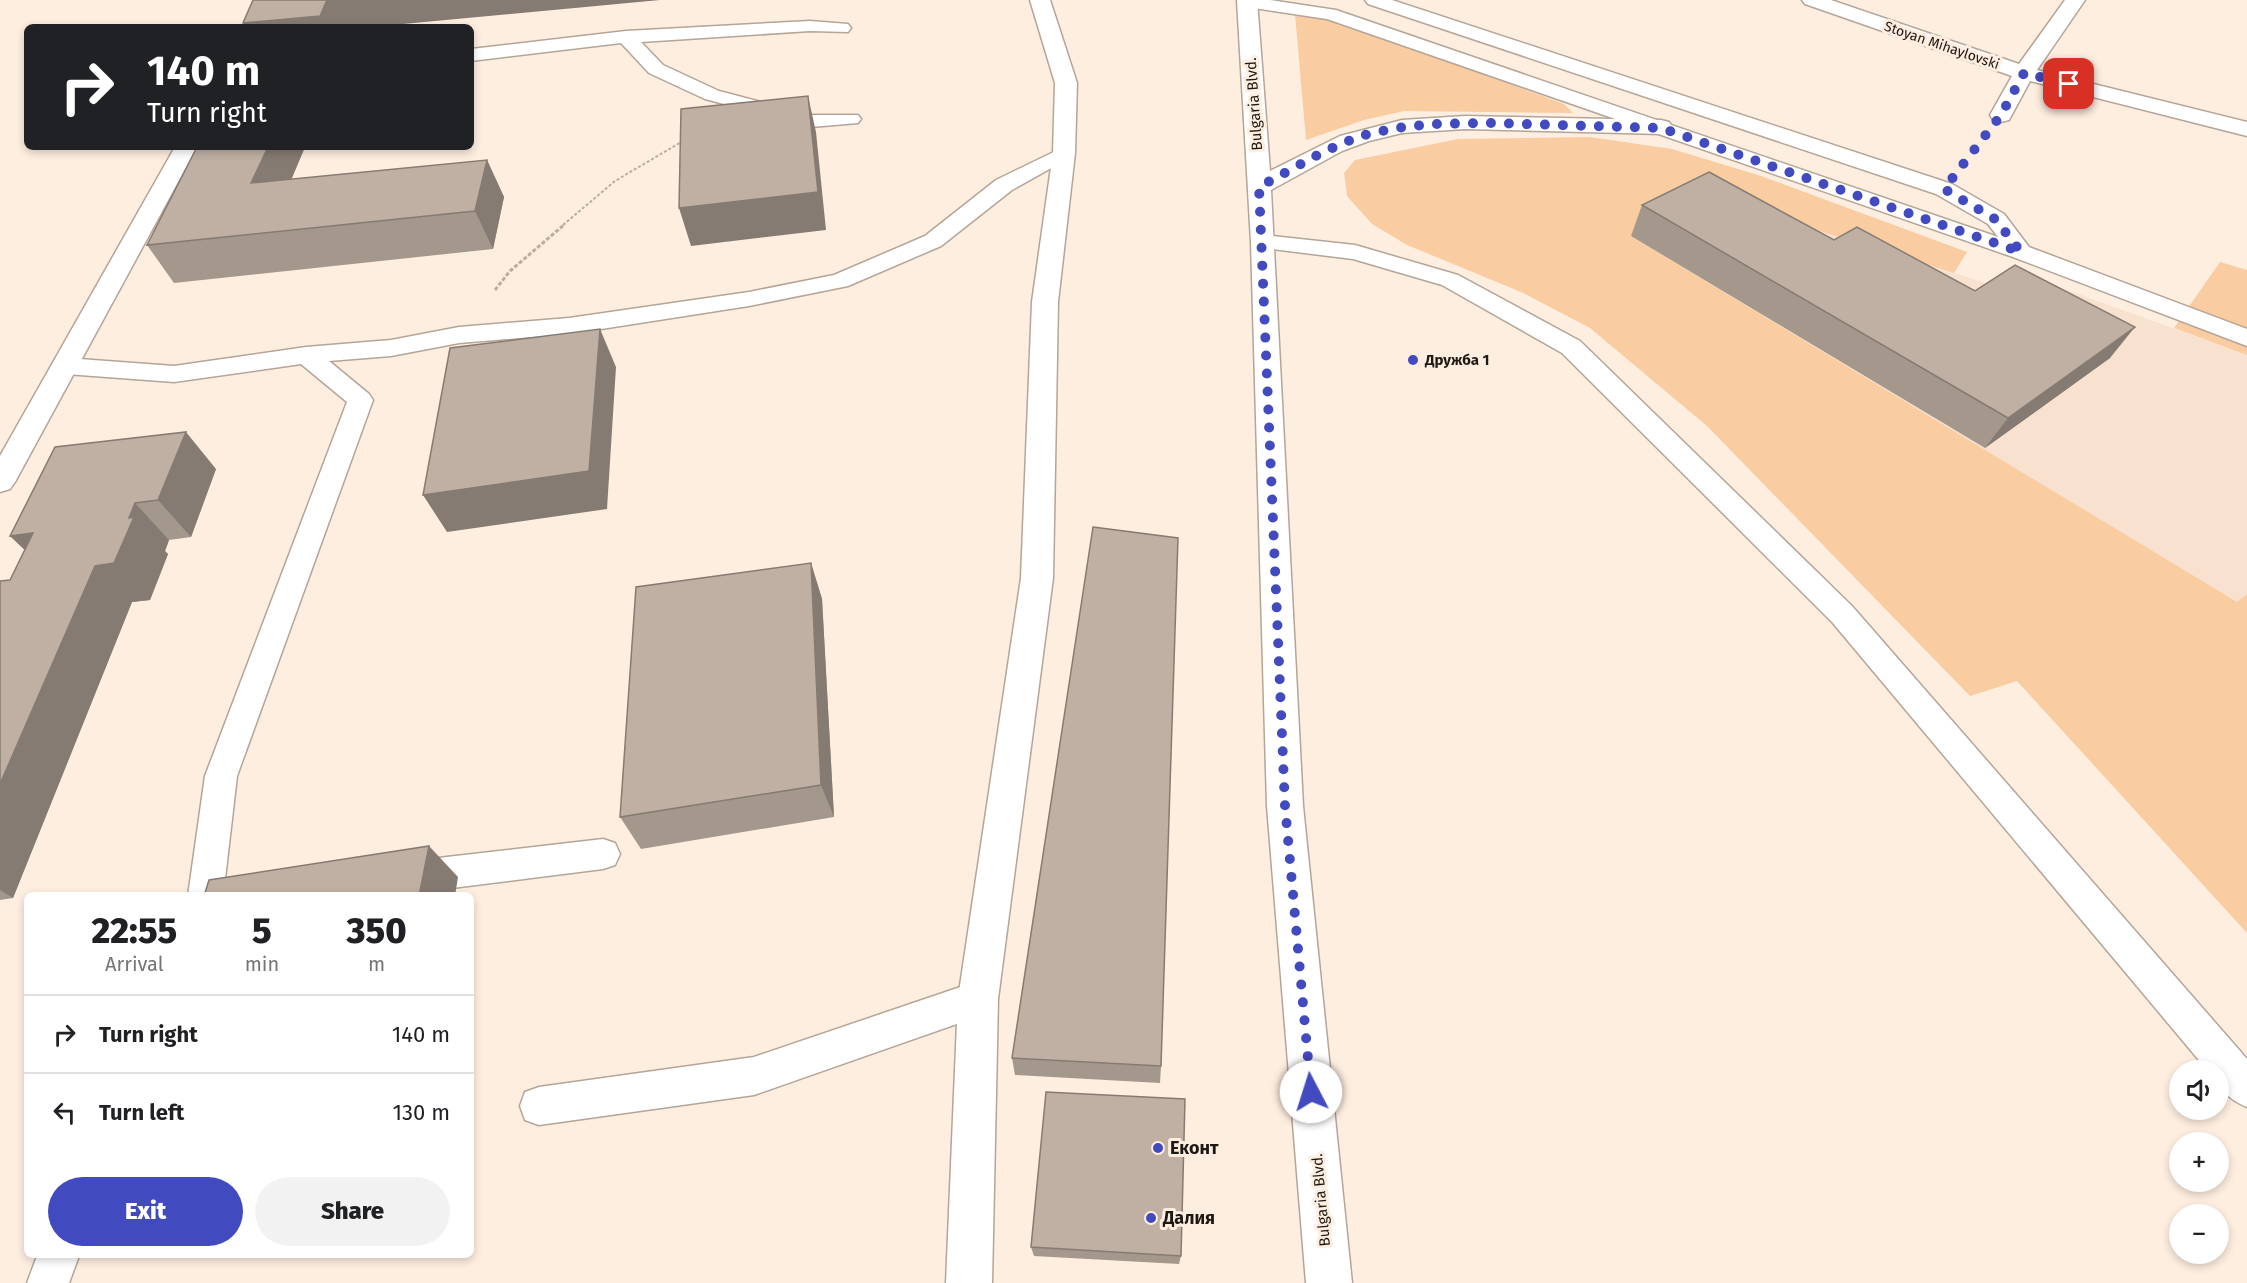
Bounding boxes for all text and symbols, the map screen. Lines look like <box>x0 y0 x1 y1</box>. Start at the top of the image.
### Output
street label: Stoyan Mihaylovski <box>1882 18 2002 73</box>
text: 140 m <box>147 46 260 96</box>
icon: right <box>48 48 126 126</box>
street label: Bulgaria Blvd. <box>1242 57 1266 151</box>
pin <box>2043 58 2094 109</box>
icon: arrive <box>2052 67 2085 100</box>
text: Turn right <box>147 97 267 129</box>
place label: Дружба 1 <box>1424 351 1490 369</box>
marker: Дружба 1 <box>1406 353 1420 367</box>
text: 22:55 <box>91 909 177 953</box>
text: 5 <box>252 909 272 953</box>
text: 350 <box>347 909 407 953</box>
text: Arrival <box>105 952 164 976</box>
text: min <box>245 952 279 976</box>
text: m <box>368 952 385 976</box>
icon: right <box>48 1018 81 1051</box>
text: Turn right <box>99 1021 198 1048</box>
text: 140 m <box>392 1021 450 1048</box>
position arrow <box>1279 1060 1343 1124</box>
map controls <box>2169 1060 2229 1264</box>
button: sound <box>2169 1060 2229 1120</box>
icon: left <box>48 1096 81 1129</box>
text: Turn left <box>99 1099 184 1126</box>
text: 130 m <box>393 1099 450 1126</box>
button: + <box>2169 1132 2229 1192</box>
place label: Еконт <box>1170 1137 1219 1159</box>
marker: Еконт <box>1151 1141 1165 1155</box>
street label: Bulgaria Blvd. <box>1308 1153 1334 1247</box>
button: Exit <box>48 1177 243 1246</box>
button: Share <box>255 1177 450 1246</box>
button: − <box>2169 1204 2229 1264</box>
place label: Далия <box>1162 1207 1215 1229</box>
marker: Далия <box>1144 1211 1158 1225</box>

